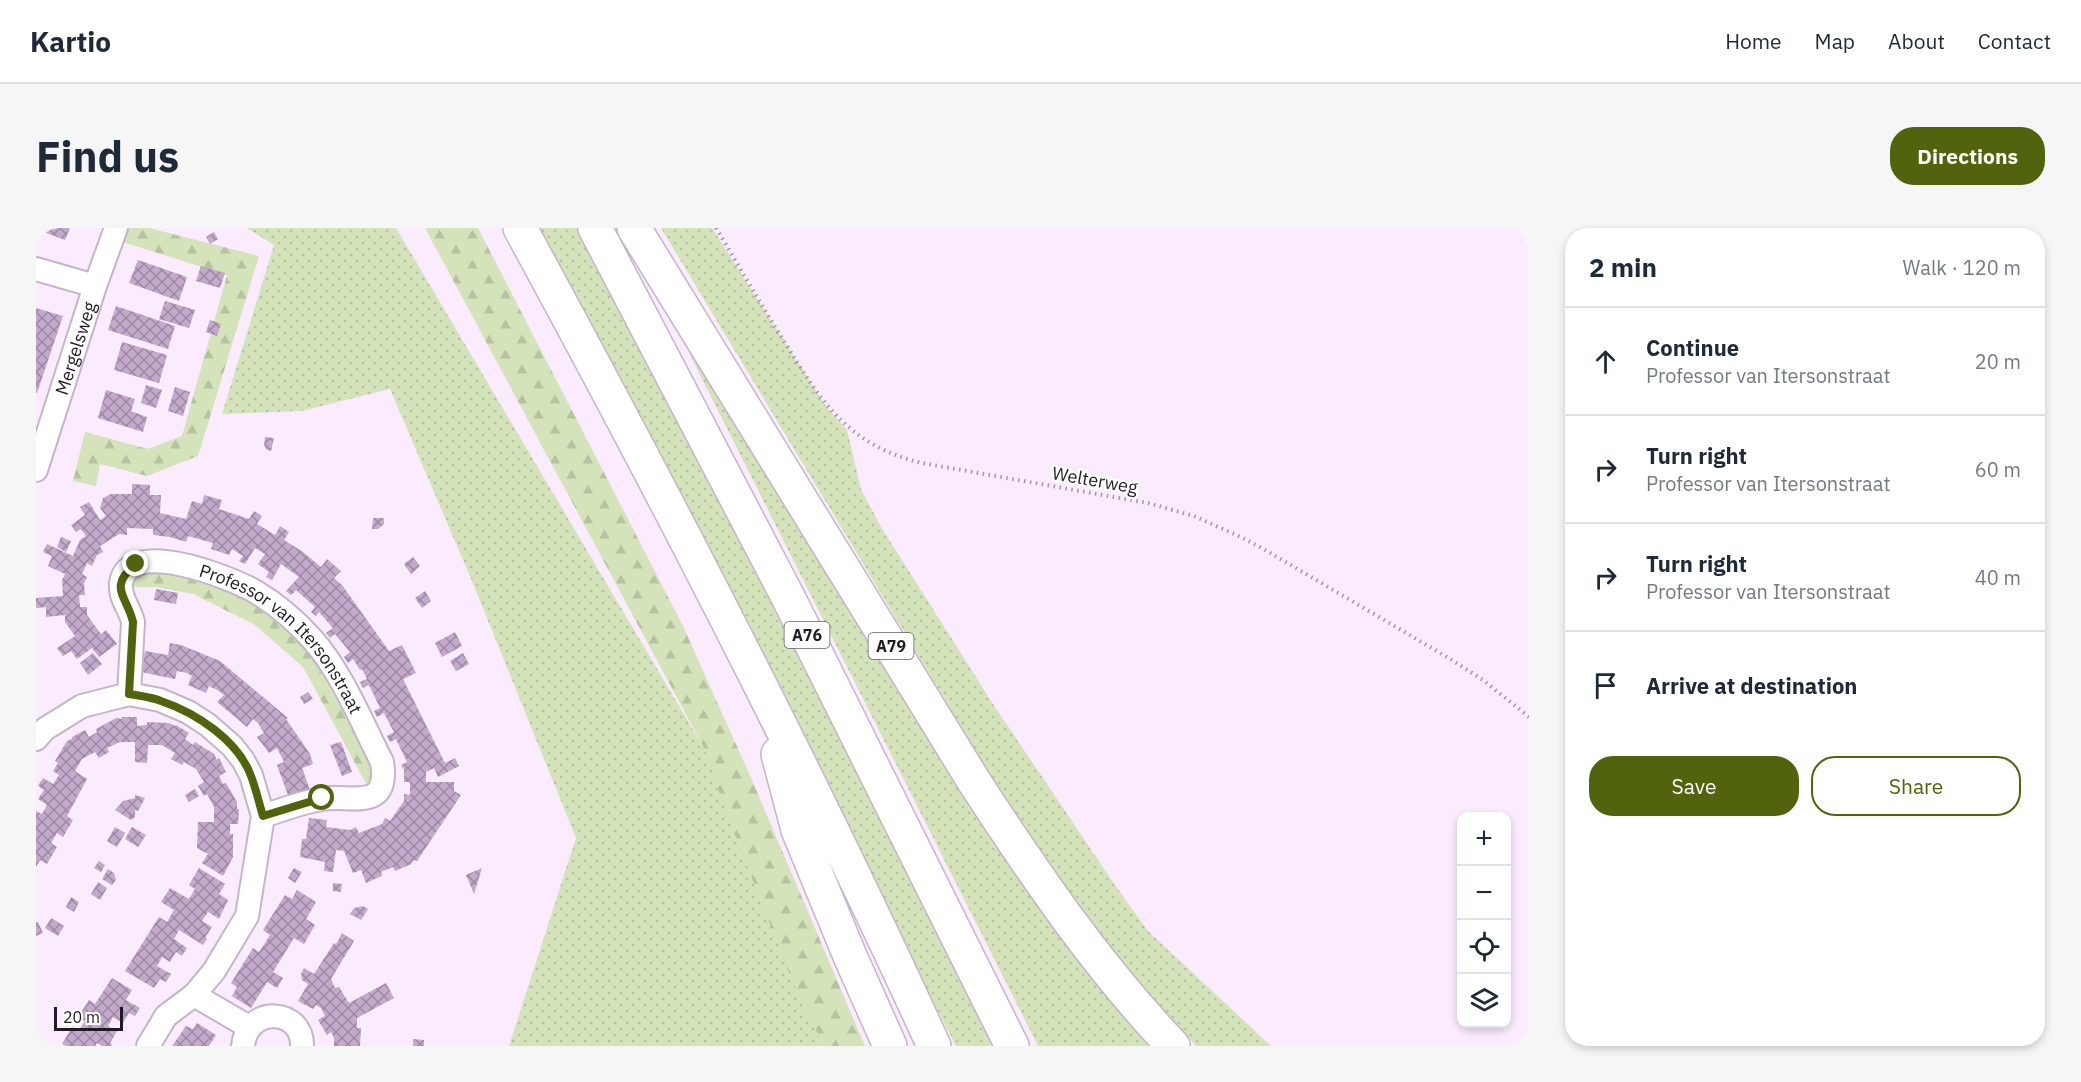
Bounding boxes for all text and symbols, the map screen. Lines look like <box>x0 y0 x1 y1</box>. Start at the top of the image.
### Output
text: Kartio <box>30 23 111 60</box>
text: Home <box>1725 27 1782 55</box>
text: Map <box>1815 27 1855 55</box>
text: About <box>1888 27 1945 55</box>
text: Contact <box>1978 27 2051 55</box>
button: Directions <box>1890 127 2045 185</box>
text: Find us <box>36 129 179 184</box>
text: 2 min <box>1589 250 1657 284</box>
text: Walk · 120 m <box>1903 254 2021 281</box>
street label: Mergelsweg <box>49 298 101 398</box>
text: Continue <box>1646 333 1739 362</box>
icon: ahead <box>1589 345 1622 378</box>
text: 20 m <box>1975 348 2021 375</box>
text: Professor van Itersonstraat <box>1646 362 1890 389</box>
text: Turn right <box>1646 441 1747 470</box>
icon: right <box>1589 453 1622 486</box>
text: 60 m <box>1975 456 2021 483</box>
street label: Welterweg <box>1050 461 1140 499</box>
text: Professor van Itersonstraat <box>1646 470 1890 497</box>
text: Turn right <box>1646 549 1747 578</box>
route end <box>122 550 148 576</box>
street label: Professor van Itersonstraat <box>197 558 368 717</box>
icon: right <box>1589 561 1622 594</box>
text: 40 m <box>1975 564 2021 591</box>
text: Professor van Itersonstraat <box>1646 578 1890 605</box>
road number: A76 <box>784 622 830 648</box>
road number: A79 <box>868 633 914 659</box>
icon: arrive <box>1589 669 1622 702</box>
text: Arrive at destination <box>1646 671 1857 700</box>
button: Save <box>1589 756 1799 816</box>
button: Share <box>1811 756 2021 816</box>
route start <box>308 784 334 810</box>
map controls <box>1457 812 1511 1028</box>
button: + <box>1457 812 1511 866</box>
button: − <box>1457 866 1511 920</box>
button: locate <box>1457 920 1511 974</box>
button: layers <box>1457 974 1511 1028</box>
scale bar <box>54 1004 123 1032</box>
text: 20 m <box>63 1007 100 1027</box>

